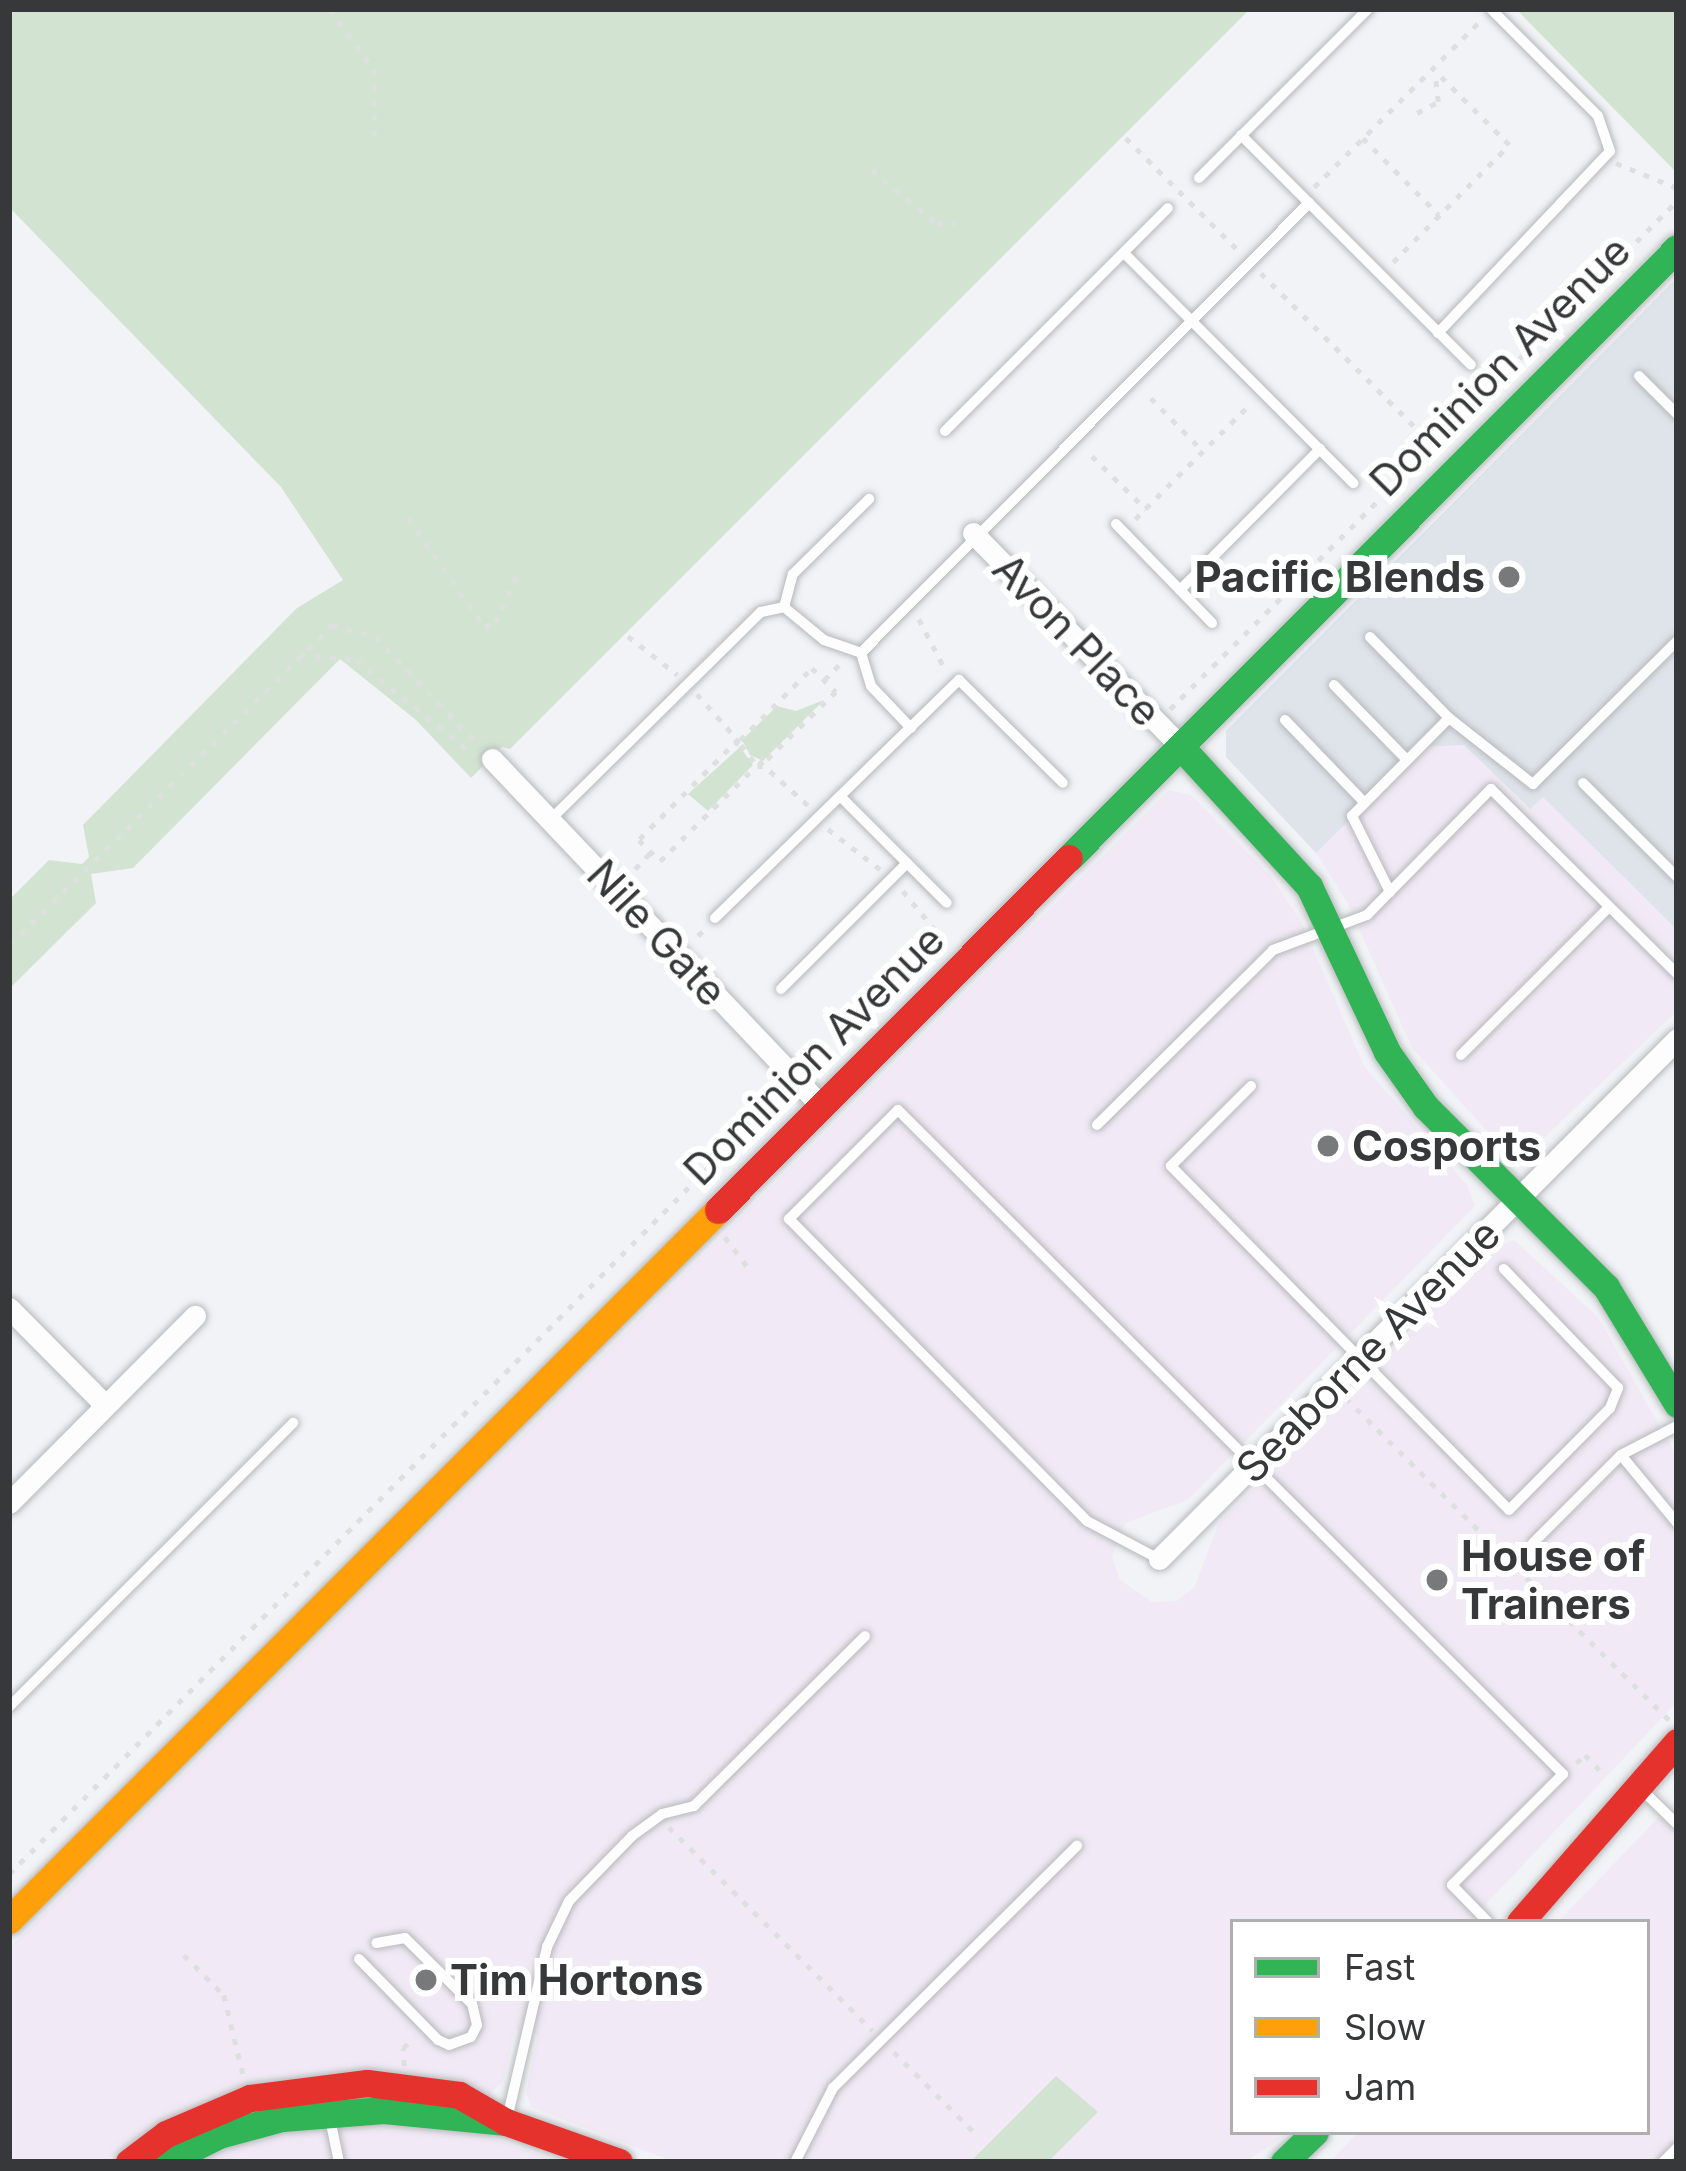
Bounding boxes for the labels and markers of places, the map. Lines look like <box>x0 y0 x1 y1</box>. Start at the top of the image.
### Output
place label: Pacific Blends <box>1194 552 1485 602</box>
marker: Pacific Blends <box>1496 564 1522 590</box>
place label: Cosports <box>1352 1121 1541 1171</box>
marker: Cosports <box>1315 1133 1341 1159</box>
place label: House of Trainers <box>1461 1531 1645 1630</box>
marker: House of Trainers <box>1424 1567 1450 1593</box>
place label: Tim Hortons <box>450 1955 703 2005</box>
marker: Tim Hortons <box>413 1967 439 1993</box>

